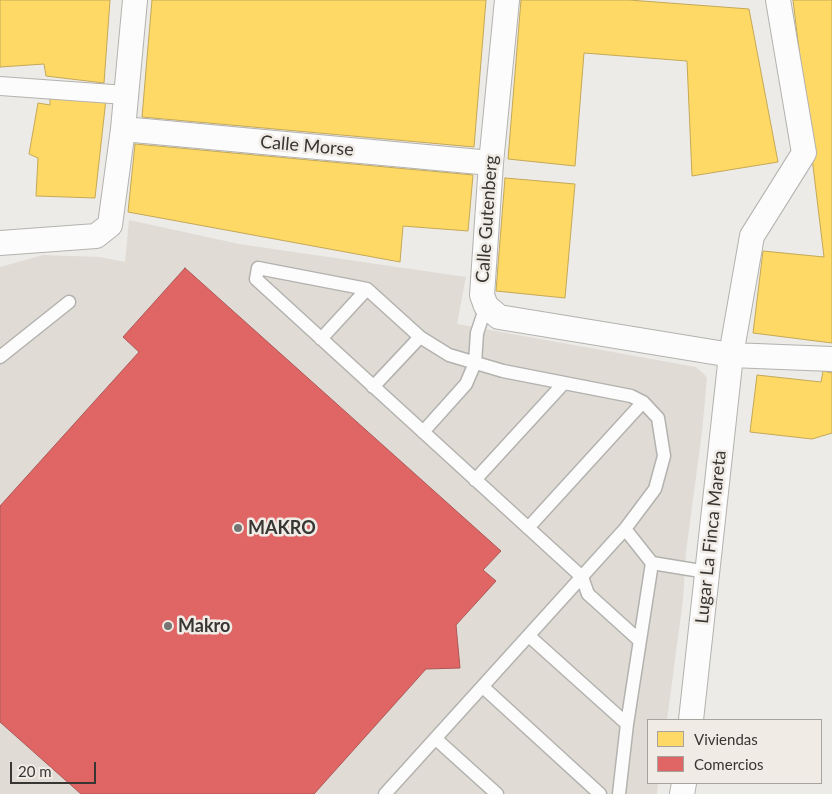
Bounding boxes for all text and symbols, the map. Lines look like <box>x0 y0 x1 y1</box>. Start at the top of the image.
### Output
street label: Calle Morse <box>259 131 355 161</box>
street label: Calle Gutenberg <box>472 154 502 284</box>
street label: Lugar La Finca Mareta <box>691 449 731 625</box>
place label: MAKRO <box>248 517 316 539</box>
marker: MAKRO <box>232 522 244 534</box>
place label: Makro <box>178 615 230 637</box>
marker: Makro <box>162 620 174 632</box>
legend <box>647 719 822 784</box>
text: Viviendas <box>694 730 758 748</box>
scale bar <box>12 752 99 784</box>
text: Comercios <box>694 755 764 773</box>
text: 20 m <box>18 762 52 780</box>

